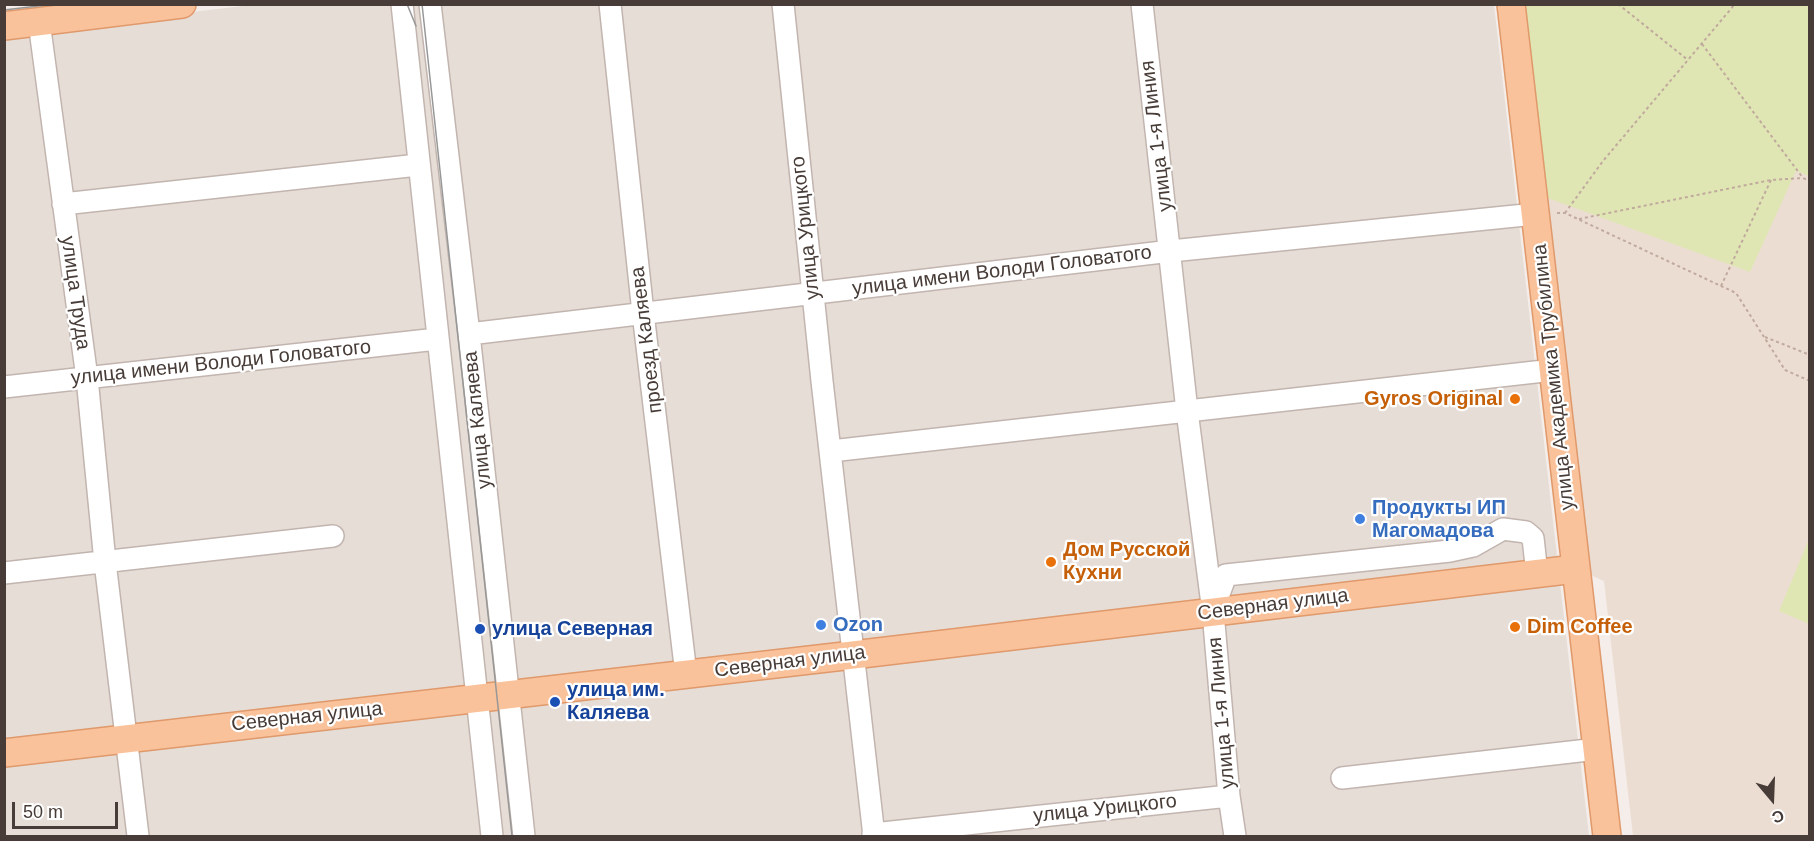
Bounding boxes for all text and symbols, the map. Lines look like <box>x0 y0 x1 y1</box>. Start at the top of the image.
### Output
street label: улица 1-я Линия <box>1136 59 1178 213</box>
street label: улица Урицкого <box>787 155 825 301</box>
street label: улица Труда <box>55 235 95 351</box>
street label: улица имени Володи Головатого <box>851 241 1153 301</box>
street label: улица Академика Трубилина <box>1528 243 1580 511</box>
street label: проезд Каляева <box>626 265 668 415</box>
street label: улица имени Володи Головатого <box>70 335 372 391</box>
street label: улица Каляева <box>459 350 497 490</box>
place label: Gyros Original <box>1364 387 1503 411</box>
marker: Gyros Original <box>1508 392 1522 406</box>
place label: Продукты ИП Магомадова <box>1372 496 1506 543</box>
marker: Продукты ИП Магомадова <box>1353 512 1367 526</box>
place label: Дом Русской Кухни <box>1063 538 1190 585</box>
marker: Дом Русской Кухни <box>1044 555 1058 569</box>
street label: Северная улица <box>1196 584 1350 626</box>
place label: Ozon <box>833 613 883 637</box>
place label: Dim Coffee <box>1527 615 1633 639</box>
place label: улица Северная <box>492 617 653 641</box>
marker: Ozon <box>814 618 828 632</box>
marker: Dim Coffee <box>1508 620 1522 634</box>
marker: улица Северная <box>473 622 487 636</box>
street label: улица 1-я Линия <box>1203 636 1241 790</box>
street label: Северная улица <box>713 641 867 683</box>
place label: улица им. Каляева <box>567 678 665 725</box>
marker: улица им. Каляева <box>548 695 562 709</box>
street label: Северная улица <box>230 697 384 737</box>
north arrow <box>1742 769 1802 829</box>
scale bar <box>15 790 122 828</box>
street label: улица Урицкого <box>1032 790 1178 828</box>
text: 50 m <box>23 802 63 822</box>
text: С <box>1770 807 1786 826</box>

